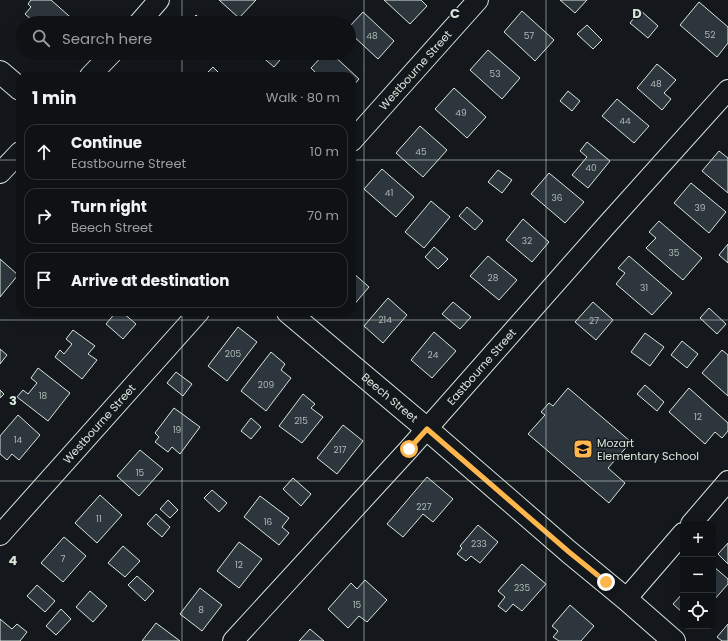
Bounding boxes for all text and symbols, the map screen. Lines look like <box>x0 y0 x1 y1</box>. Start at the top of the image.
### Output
text: C <box>450 4 460 23</box>
text: D <box>632 4 642 23</box>
search box <box>16 16 356 60</box>
icon: search <box>30 27 52 49</box>
street label: Westbourne Street <box>375 27 455 114</box>
text: Search here <box>62 28 152 49</box>
house number: 52 <box>705 29 715 41</box>
house number: 48 <box>366 30 378 42</box>
house number: 57 <box>524 30 534 42</box>
house number: 53 <box>490 68 500 80</box>
house number: 48 <box>650 78 662 90</box>
text: 1 min <box>32 86 76 110</box>
text: Walk · 80 m <box>266 88 340 107</box>
house number: 49 <box>455 107 467 119</box>
house number: 44 <box>619 115 631 127</box>
text: Continue <box>71 132 142 153</box>
icon: ahead <box>33 141 55 163</box>
text: 10 m <box>310 142 339 161</box>
house number: 45 <box>415 146 427 158</box>
text: Eastbourne Street <box>71 154 186 173</box>
house number: 40 <box>585 162 597 174</box>
house number: 41 <box>385 187 393 199</box>
house number: 36 <box>551 192 563 204</box>
text: Turn right <box>71 196 147 217</box>
house number: 39 <box>695 202 706 214</box>
icon: right <box>33 205 55 227</box>
text: 70 m <box>307 206 339 225</box>
text: Beech Street <box>71 218 153 237</box>
house number: 32 <box>522 235 532 247</box>
house number: 35 <box>669 247 680 259</box>
icon: arrive <box>33 269 55 291</box>
text: Arrive at destination <box>71 270 229 291</box>
house number: 28 <box>488 272 499 284</box>
house number: 31 <box>640 282 648 294</box>
house number: 214 <box>378 314 392 326</box>
house number: 27 <box>589 315 599 327</box>
street label: Eastbourne Street <box>443 325 520 409</box>
house number: 205 <box>225 348 242 360</box>
house number: 24 <box>428 349 439 361</box>
street label: Beech Street <box>358 369 421 426</box>
house number: 209 <box>258 379 275 391</box>
street label: Westbourne Street <box>59 380 139 467</box>
house number: 18 <box>39 390 48 402</box>
text: 3 <box>9 391 17 410</box>
house number: 12 <box>694 411 702 423</box>
house number: 215 <box>294 415 308 427</box>
house number: 19 <box>173 424 182 436</box>
house number: 14 <box>14 434 23 446</box>
place label: Mozart Elementary School <box>597 435 699 464</box>
school or university icon: Mozart Elementary School <box>572 438 594 460</box>
route start <box>400 440 418 458</box>
house number: 217 <box>334 444 347 456</box>
house number: 15 <box>136 467 145 479</box>
house number: 227 <box>416 501 432 513</box>
house number: 11 <box>96 513 102 525</box>
house number: 16 <box>264 516 273 528</box>
map controls <box>680 521 716 629</box>
button: + <box>680 521 716 557</box>
house number: 233 <box>471 538 487 550</box>
text: 4 <box>9 551 18 570</box>
house number: 7 <box>61 553 66 565</box>
button: − <box>680 557 716 593</box>
house number: 12 <box>235 559 243 571</box>
route end <box>597 573 615 591</box>
house number: 235 <box>514 582 530 594</box>
button: locate <box>680 593 716 629</box>
house number: 15 <box>353 599 362 611</box>
house number: 8 <box>198 604 204 616</box>

